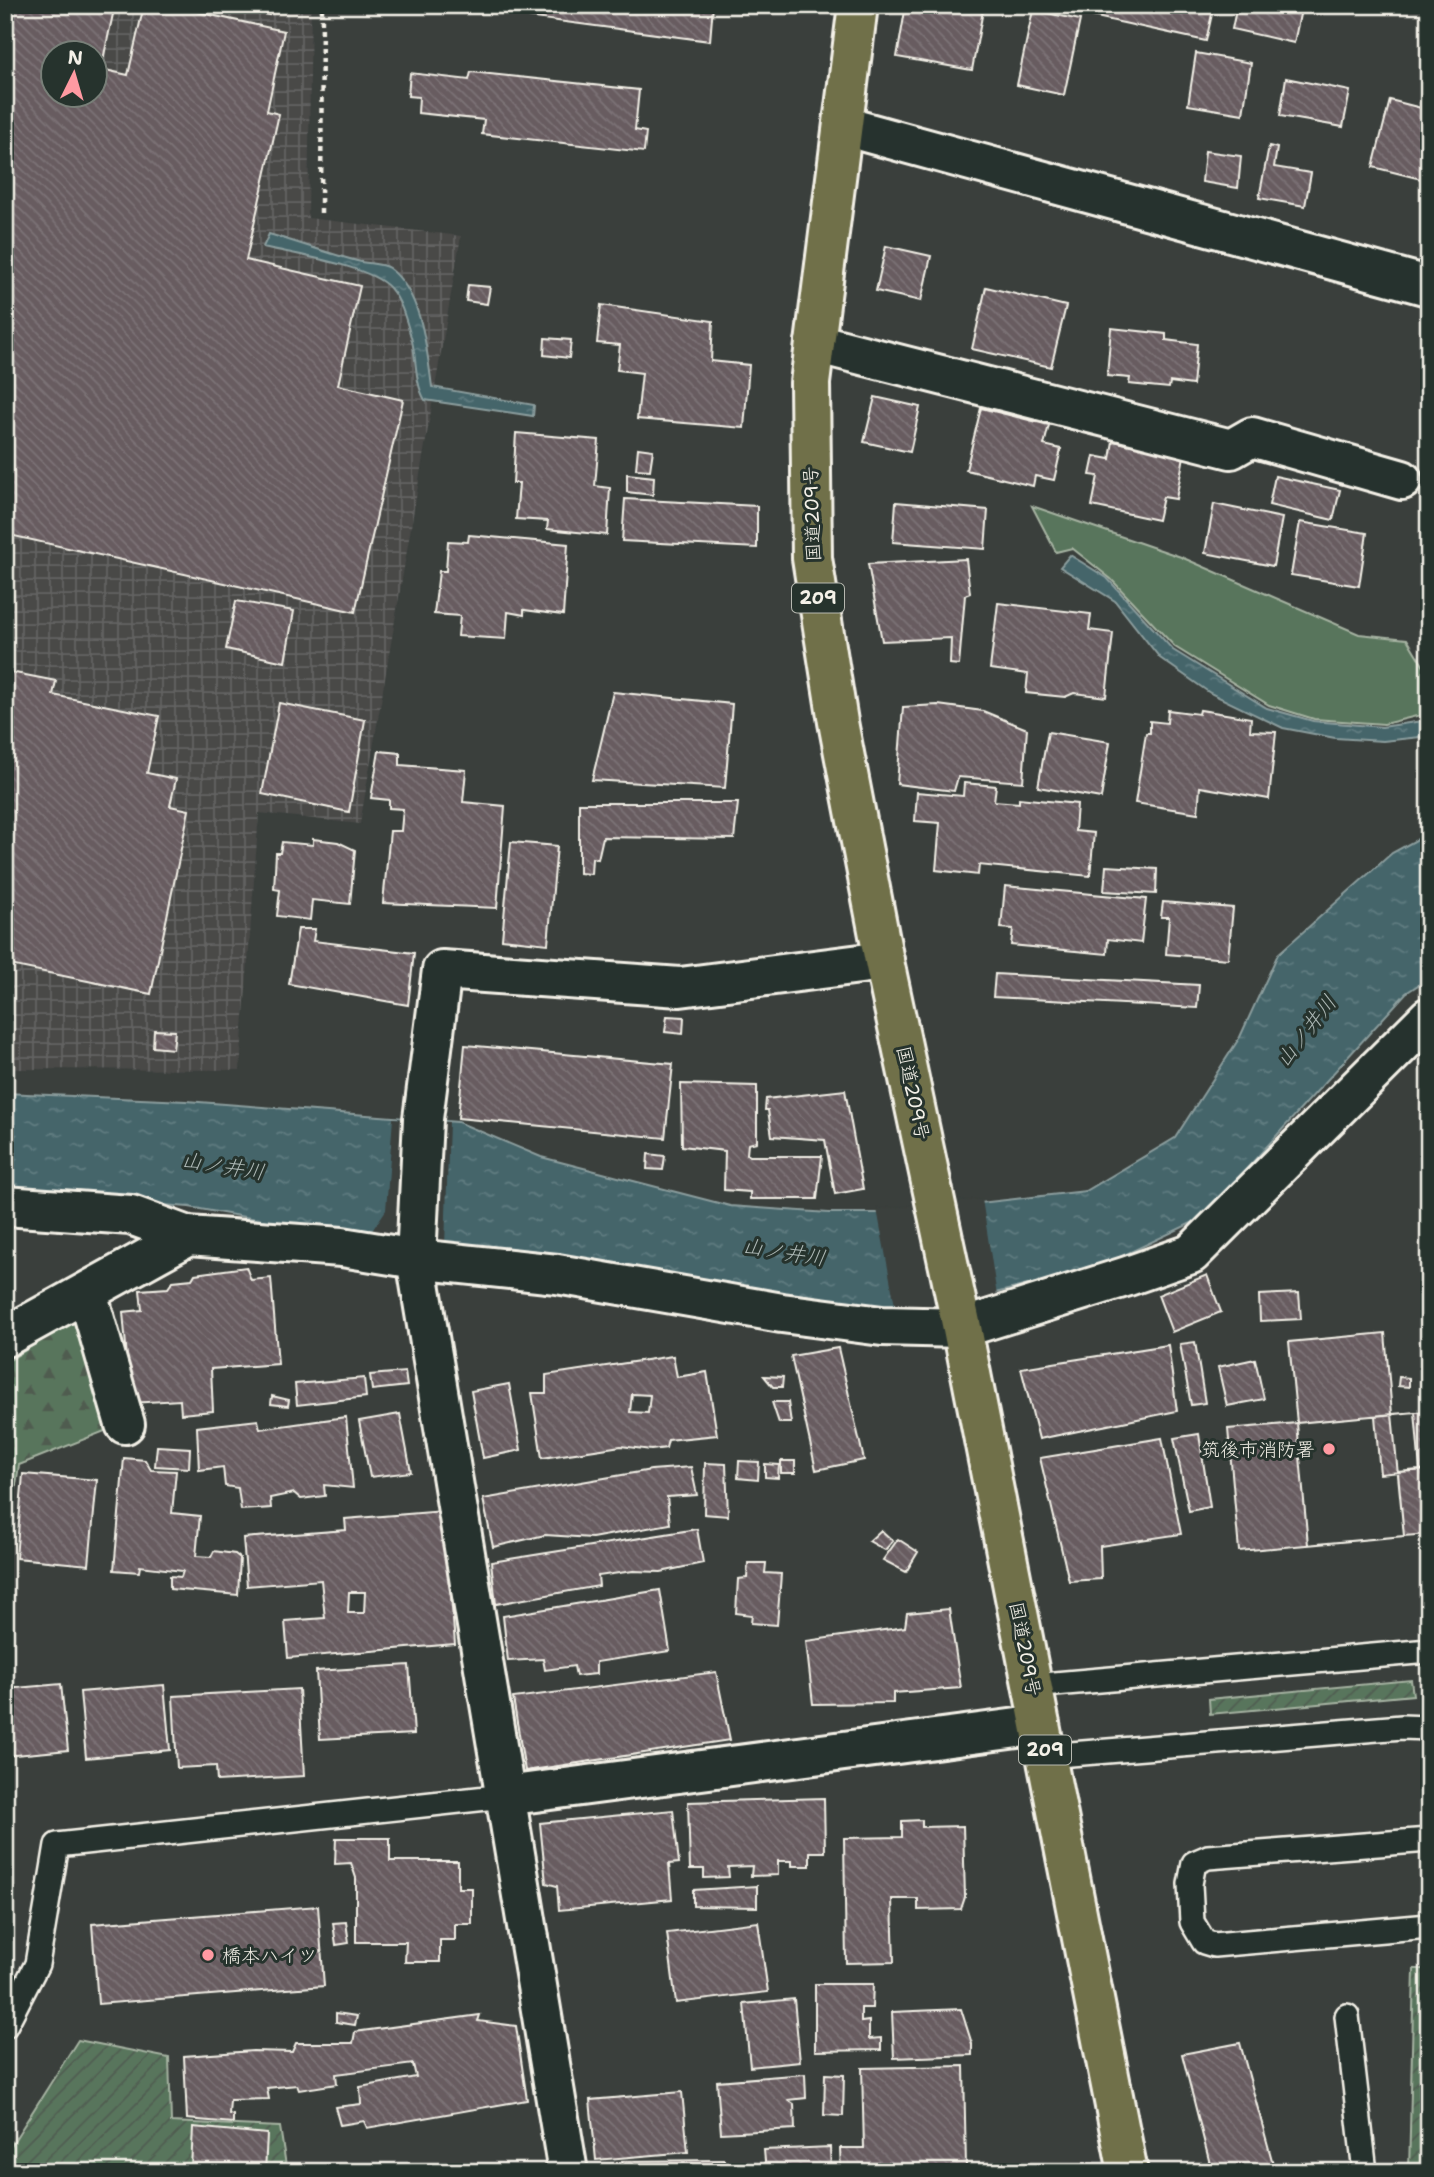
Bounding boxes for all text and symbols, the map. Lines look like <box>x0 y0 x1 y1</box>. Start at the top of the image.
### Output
north arrow <box>38 38 108 108</box>
text: N <box>67 44 84 71</box>
street label: 国道209号 <box>798 466 826 562</box>
road number: 209 <box>792 584 844 612</box>
water label: 山ノ井川 <box>1269 989 1343 1073</box>
street label: 国道209号 <box>891 1044 935 1142</box>
water label: 山ノ井川 <box>179 1146 267 1186</box>
water label: 山ノ井川 <box>740 1232 828 1272</box>
place label: 筑後市消防署 <box>1201 1437 1315 1462</box>
marker: 筑後市消防署 <box>1321 1441 1337 1457</box>
street label: 国道209号 <box>1004 1600 1046 1698</box>
road number: 209 <box>1019 1736 1071 1764</box>
place label: 橋本ハイツ <box>222 1943 317 1968</box>
marker: 橋本ハイツ <box>200 1947 216 1963</box>

